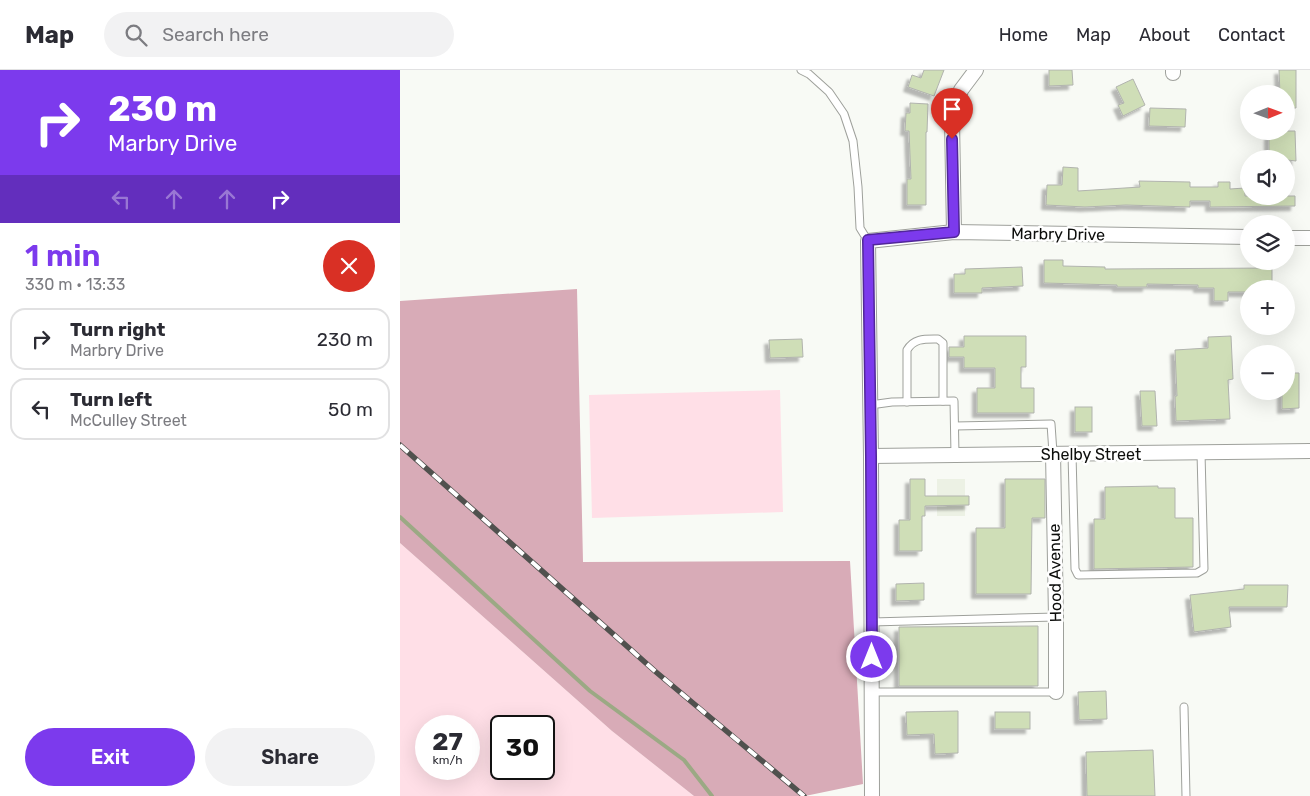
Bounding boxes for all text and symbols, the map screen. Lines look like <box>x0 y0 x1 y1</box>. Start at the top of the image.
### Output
search box <box>104 12 454 57</box>
text: Map <box>25 21 74 49</box>
icon: search <box>122 21 150 49</box>
text: Search here <box>162 23 269 46</box>
text: Home <box>999 24 1048 46</box>
text: Map <box>1076 24 1111 46</box>
text: About <box>1139 24 1190 46</box>
text: Contact <box>1218 24 1285 46</box>
north arrow <box>1240 85 1295 140</box>
map controls <box>1240 85 1295 400</box>
text: 230 m <box>108 88 217 130</box>
pin <box>931 88 973 139</box>
icon: right <box>25 90 90 155</box>
icon: arrive <box>938 95 966 123</box>
text: Marbry Drive <box>108 130 237 157</box>
button: sound <box>1240 150 1295 205</box>
icon: left <box>107 185 135 213</box>
icon: ahead <box>160 185 188 213</box>
icon: ahead <box>213 185 241 213</box>
icon: right <box>266 185 294 213</box>
button: layers <box>1240 215 1295 270</box>
street label: Marbry Drive <box>1011 224 1105 244</box>
text: 1 min <box>25 238 100 274</box>
button: close <box>323 240 375 292</box>
text: 330 m · 13:33 <box>25 275 125 294</box>
button: + <box>1240 280 1295 335</box>
text: Turn right <box>70 318 165 341</box>
icon: right <box>27 325 55 353</box>
text: 230 m <box>317 328 373 351</box>
text: Marbry Drive <box>70 341 164 360</box>
button: − <box>1240 345 1295 400</box>
text: Turn left <box>70 388 152 411</box>
icon: left <box>27 395 55 423</box>
text: 50 m <box>328 398 373 421</box>
text: McCulley Street <box>70 411 187 430</box>
street label: Shelby Street <box>1041 445 1141 464</box>
street label: Hood Avenue <box>1045 523 1065 623</box>
position arrow <box>845 630 897 682</box>
speed limit sign: 30 <box>490 715 555 780</box>
text: 27 <box>432 727 463 756</box>
button: Exit <box>25 728 195 786</box>
button: Share <box>205 728 375 786</box>
text: km/h <box>433 753 462 767</box>

